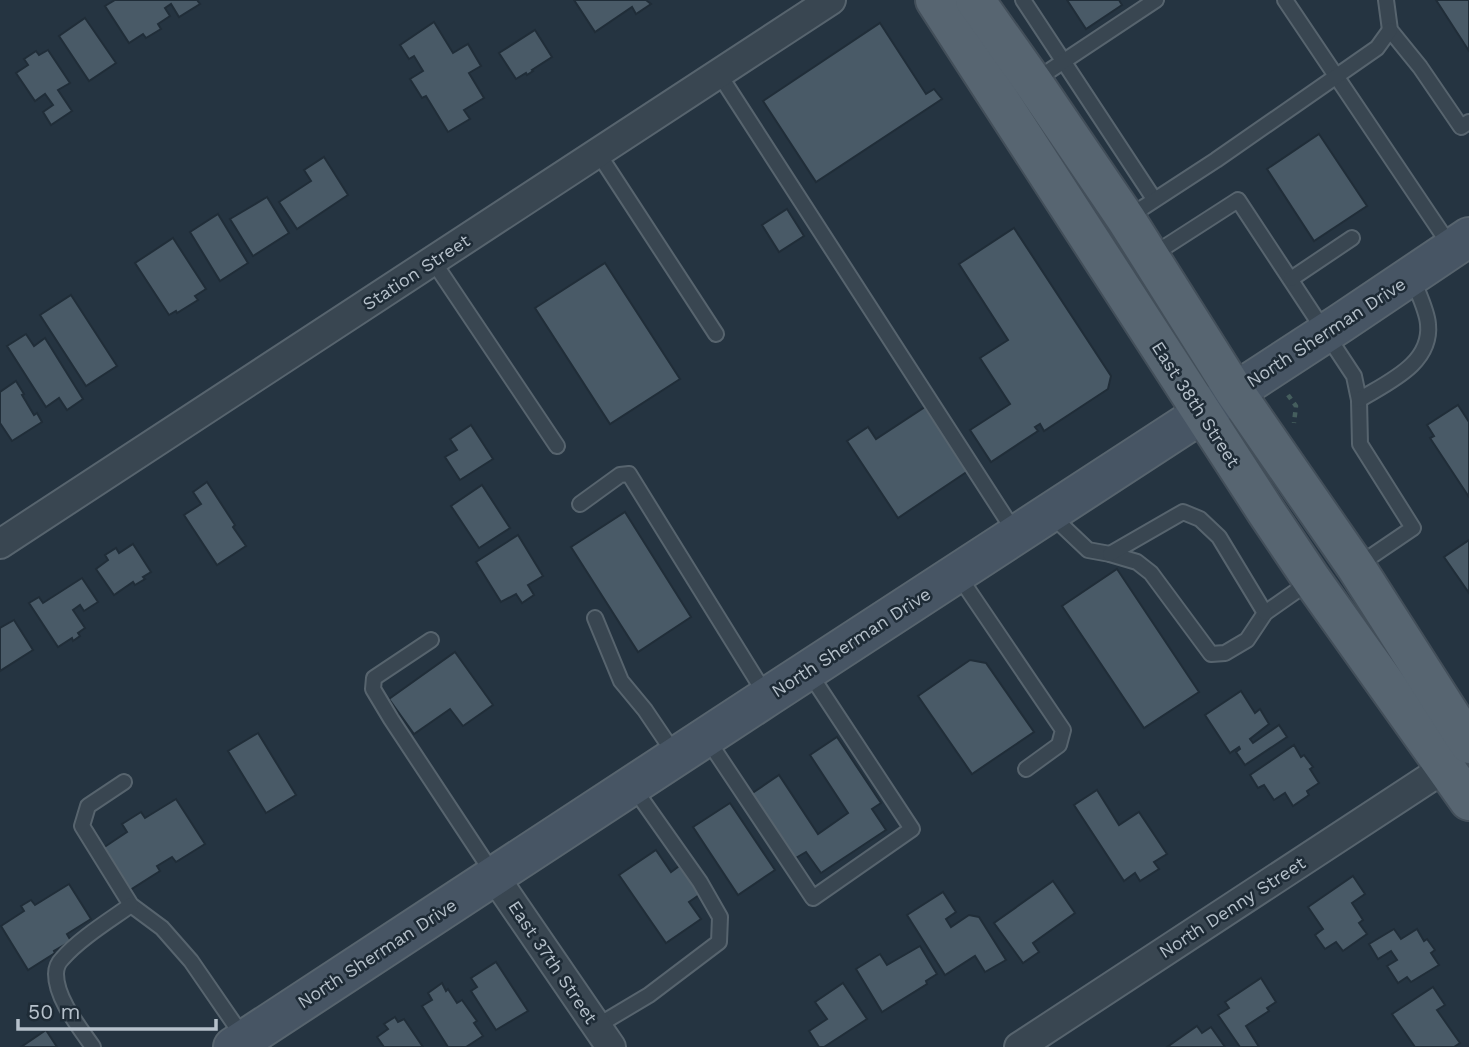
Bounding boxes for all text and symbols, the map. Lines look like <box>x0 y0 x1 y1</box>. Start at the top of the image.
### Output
street label: Station Street <box>358 229 474 314</box>
street label: North Sherman Drive <box>1243 273 1409 391</box>
street label: East 38th Street <box>1148 337 1245 471</box>
street label: North Sherman Drive <box>768 583 934 701</box>
street label: North Denny Street <box>1155 852 1309 962</box>
street label: North Sherman Drive <box>294 894 460 1012</box>
street label: East 37th Street <box>504 897 602 1028</box>
scale bar <box>18 988 215 1032</box>
text: 50 m <box>28 999 80 1024</box>

